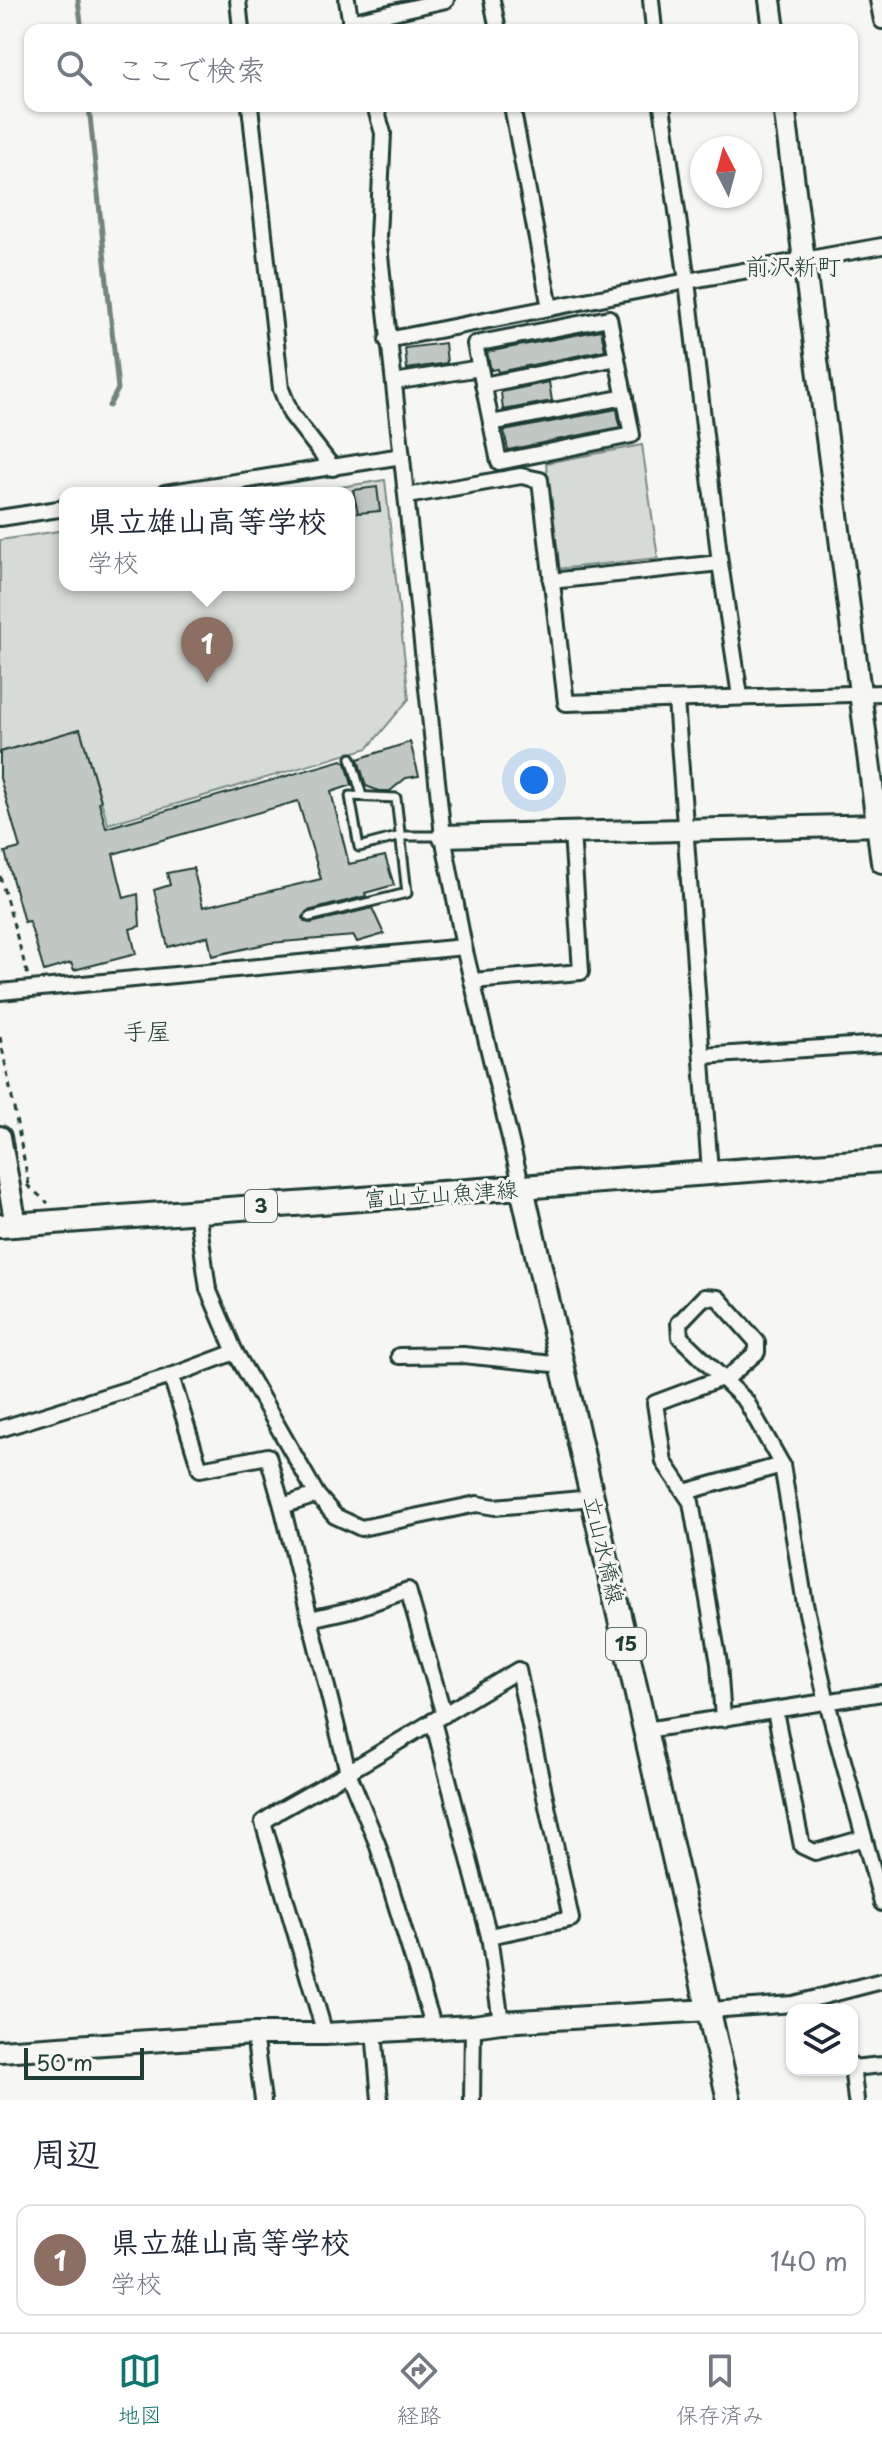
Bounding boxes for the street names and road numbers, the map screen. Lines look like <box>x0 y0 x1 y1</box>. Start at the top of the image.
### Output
street label: 富山立山魚津線 <box>363 1171 519 1214</box>
road number: 3 <box>245 1190 277 1222</box>
street label: 立山水橋線 <box>577 1492 634 1607</box>
road number: 15 <box>606 1628 646 1660</box>

